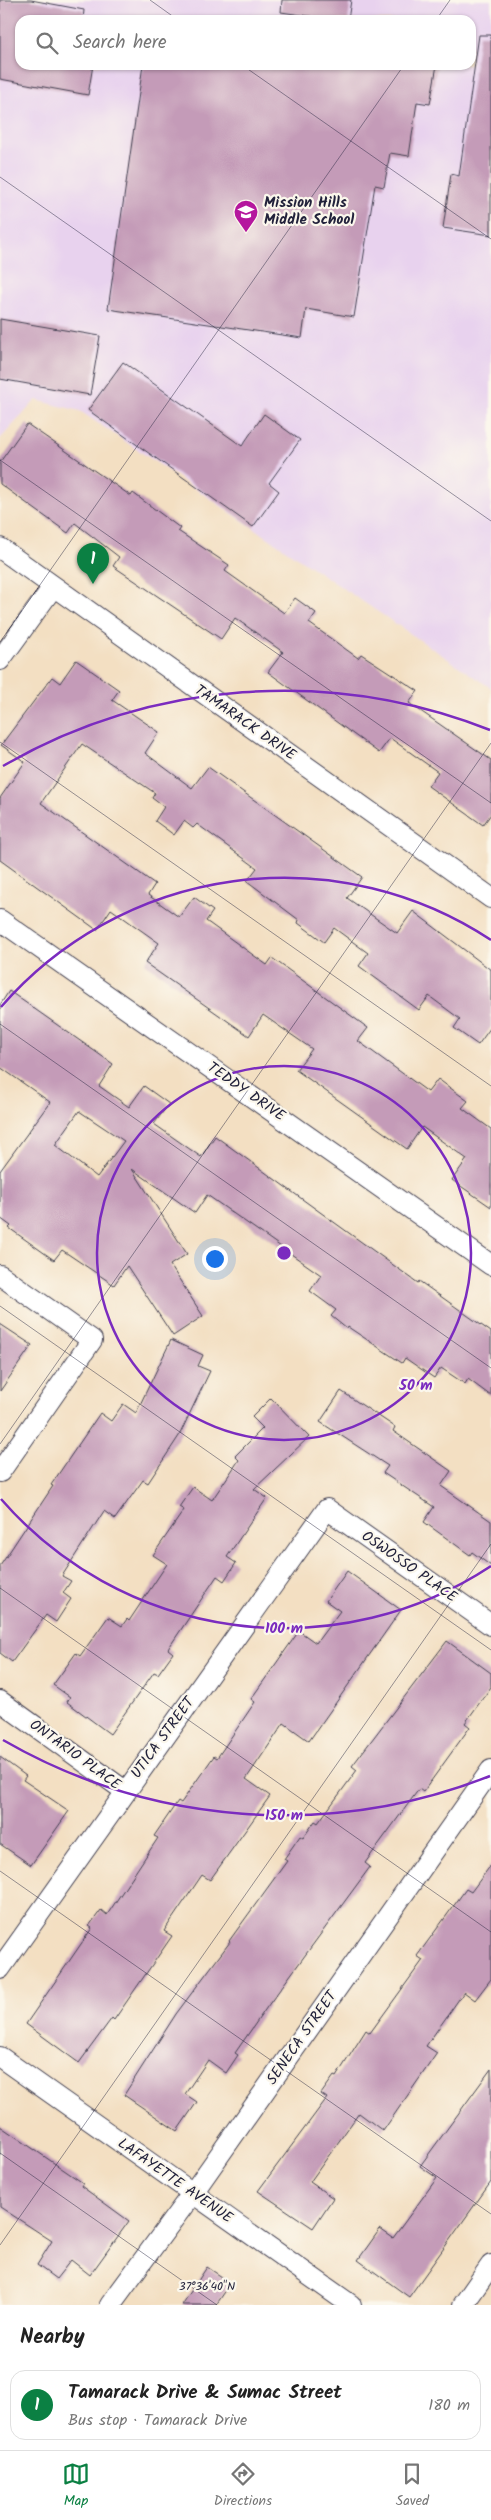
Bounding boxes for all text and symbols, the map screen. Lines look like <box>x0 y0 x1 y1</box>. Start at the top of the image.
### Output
search box <box>15 15 476 70</box>
text: Search here <box>73 28 167 58</box>
icon: search <box>33 29 61 57</box>
place label: Mission Hills Middle School <box>264 191 354 232</box>
school or university icon: Mission Hills Middle School <box>233 199 259 233</box>
pin: 1 <box>77 543 109 584</box>
street label: TAMARACK DRIVE <box>189 679 302 768</box>
street label: TEDDY DRIVE <box>202 1056 291 1129</box>
centre of rings <box>275 1244 293 1262</box>
your location <box>202 1246 228 1272</box>
text: 50 m <box>398 1374 433 1398</box>
street label: OSWOSSO PLACE <box>356 1525 463 1610</box>
text: 100 m <box>265 1617 303 1641</box>
street label: UTICA STREET <box>125 1690 202 1784</box>
street label: ONTARIO PLACE <box>24 1713 127 1797</box>
text: 150 m <box>265 1804 303 1828</box>
street label: SENECA STREET <box>261 1984 345 2090</box>
street label: LAFAYETTE AVENUE <box>112 2132 239 2231</box>
text: 37°36'40"N <box>179 2277 235 2296</box>
text: Nearby <box>20 2321 85 2354</box>
text: Tamarack Drive & Sumac Street <box>68 2378 342 2408</box>
text: 1 <box>35 2393 39 2418</box>
text: 180 m <box>428 2393 470 2418</box>
text: Bus stop · Tamarack Drive <box>68 2408 247 2433</box>
tab: Map <box>62 2460 90 2512</box>
tab: Directions <box>214 2460 272 2512</box>
tab: Saved <box>396 2460 429 2512</box>

